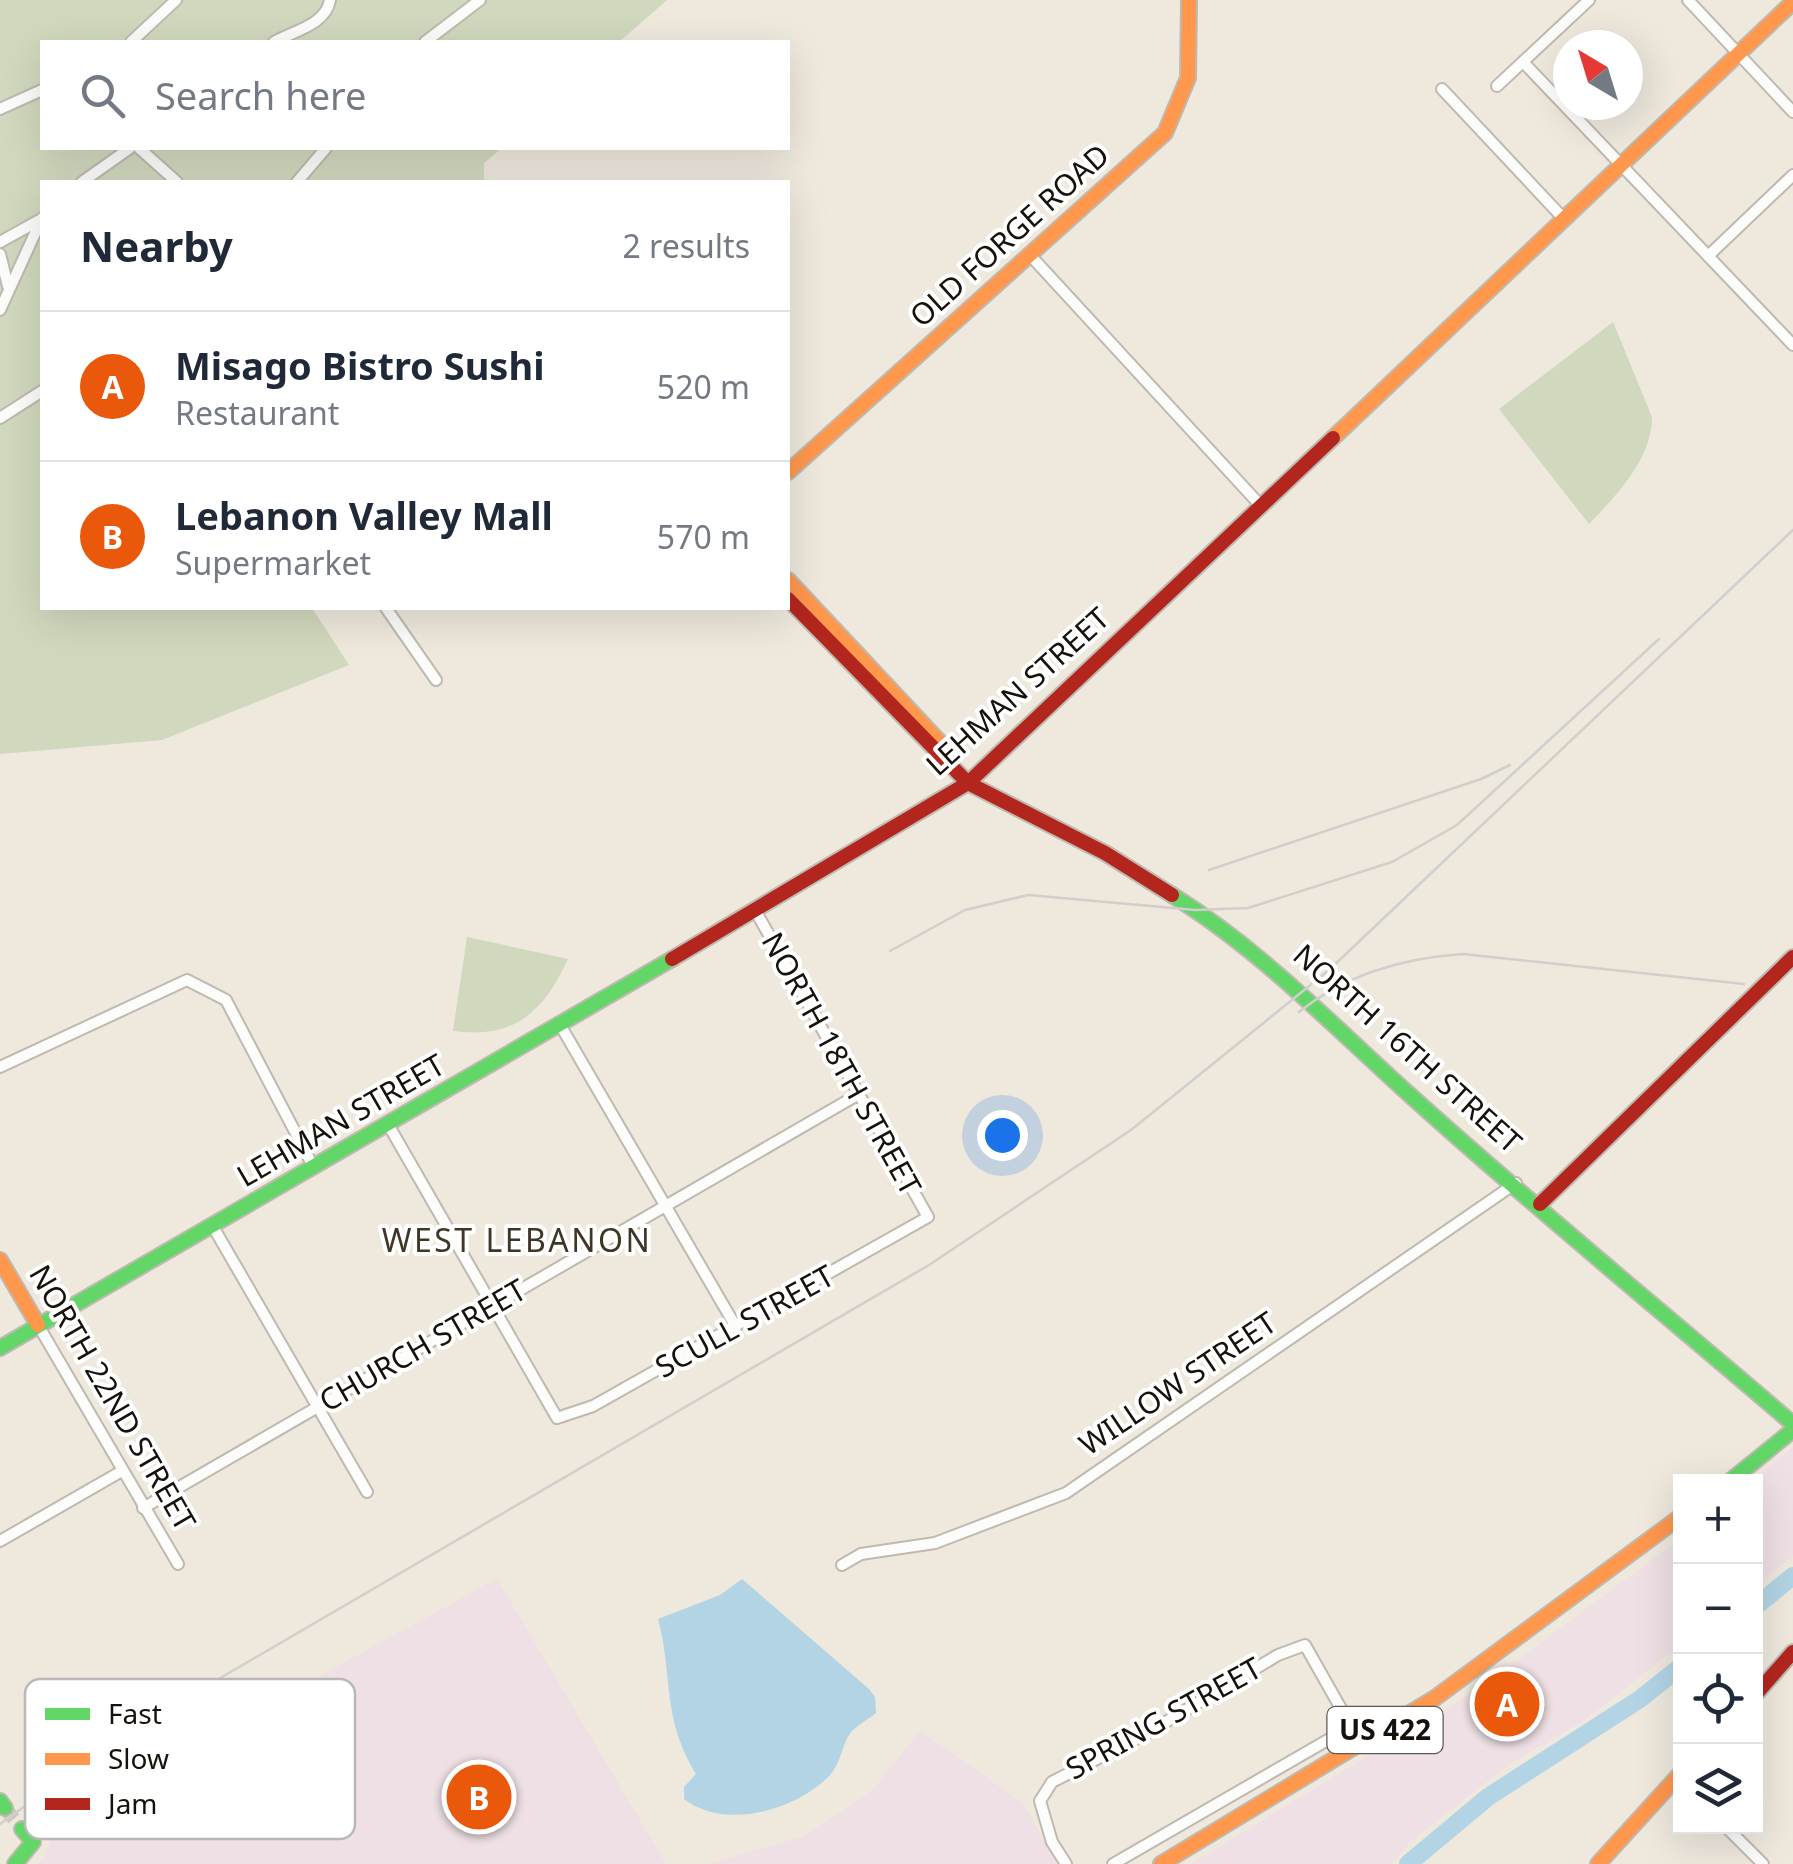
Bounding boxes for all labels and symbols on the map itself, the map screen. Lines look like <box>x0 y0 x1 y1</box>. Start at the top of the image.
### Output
north arrow <box>1553 30 1643 120</box>
street label: OLD FORGE ROAD <box>900 134 1118 336</box>
street label: LEHMAN STREET <box>917 597 1118 784</box>
street label: NORTH 18TH STREET <box>753 925 932 1202</box>
street label: NORTH 16TH STREET <box>1285 934 1531 1162</box>
street label: LEHMAN STREET <box>229 1043 452 1196</box>
your location <box>977 1110 1028 1161</box>
district label: WEST LEBANON <box>382 1218 652 1261</box>
street label: SCULL STREET <box>648 1254 841 1387</box>
street label: NORTH 22ND STREET <box>20 1257 206 1538</box>
street label: CHURCH STREET <box>311 1269 534 1421</box>
street label: WILLOW STREET <box>1071 1301 1284 1464</box>
street label: SPRING STREET <box>1058 1647 1269 1788</box>
pin: A <box>1474 1666 1540 1742</box>
legend <box>25 1679 355 1839</box>
text: Fast <box>108 1694 162 1732</box>
road number: US 422 <box>1328 1707 1442 1753</box>
text: Slow <box>108 1739 169 1777</box>
pin: B <box>446 1760 512 1834</box>
text: Jam <box>105 1784 158 1822</box>

